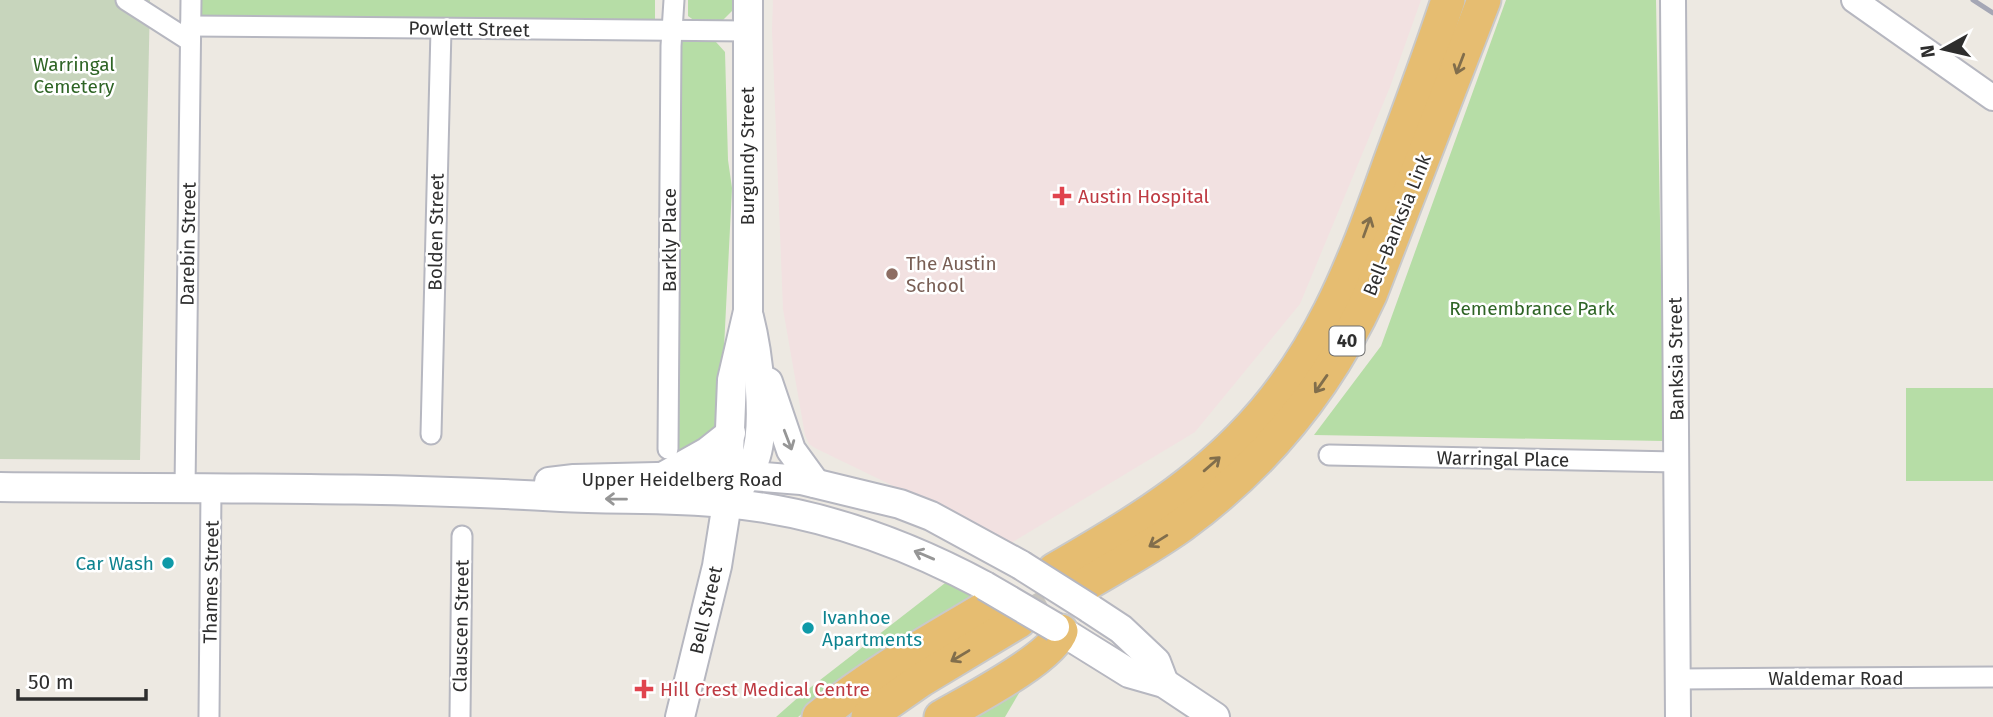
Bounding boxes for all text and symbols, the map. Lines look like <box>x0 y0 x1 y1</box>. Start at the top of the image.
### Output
north arrow <box>1909 14 1979 84</box>
street label: Powlett Street <box>408 16 530 42</box>
text: N <box>1915 43 1940 59</box>
one-way arrow <box>1452 52 1465 74</box>
park label: Warringal Cemetery <box>33 53 115 98</box>
street label: Burgundy Street <box>736 86 759 225</box>
street label: Bell–Banksia Link <box>1358 151 1436 299</box>
street label: Bolden Street <box>423 173 449 291</box>
street label: Darebin Street <box>175 182 201 306</box>
place label: Austin Hospital <box>1078 185 1210 208</box>
marker: Austin Hospital <box>1052 186 1072 206</box>
street label: Barkly Place <box>658 188 681 292</box>
one-way arrow <box>1362 217 1374 239</box>
place label: The Austin School <box>906 252 997 297</box>
marker: The Austin School <box>884 266 900 282</box>
park label: Remembrance Park <box>1449 297 1615 320</box>
street label: Banksia Street <box>1663 297 1689 421</box>
road number: 40 <box>1330 326 1364 356</box>
one-way arrow <box>1314 374 1328 393</box>
one-way arrow <box>782 429 795 451</box>
street label: Warringal Place <box>1437 446 1569 472</box>
one-way arrow <box>1203 456 1221 472</box>
street label: Upper Heidelberg Road <box>581 468 783 491</box>
one-way arrow <box>605 492 628 506</box>
street label: Thames Street <box>198 520 224 644</box>
one-way arrow <box>1148 534 1168 548</box>
one-way arrow <box>914 548 935 561</box>
place label: Car Wash <box>76 552 154 575</box>
marker: Car Wash <box>160 555 176 571</box>
street label: Clauscen Street <box>448 559 474 693</box>
street label: Bell Street <box>685 564 727 656</box>
place label: Ivanhoe Apartments <box>822 606 922 651</box>
marker: Ivanhoe Apartments <box>800 620 816 636</box>
one-way arrow <box>951 649 971 663</box>
scale bar <box>18 658 145 702</box>
street label: Waldemar Road <box>1768 667 1904 690</box>
text: 50 m <box>28 669 74 695</box>
place label: Hill Crest Medical Centre <box>660 678 870 701</box>
marker: Hill Crest Medical Centre <box>634 679 654 699</box>

